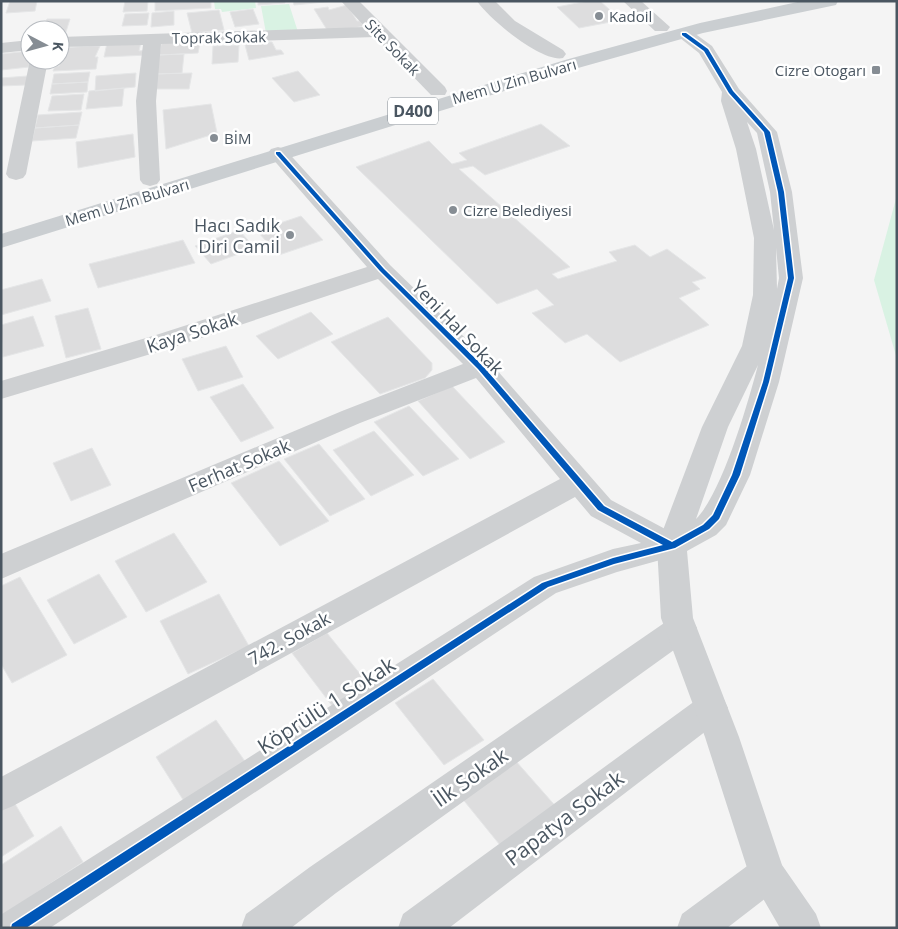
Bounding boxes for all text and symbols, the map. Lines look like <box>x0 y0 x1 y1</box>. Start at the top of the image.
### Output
place label: Kadoil <box>609 6 652 26</box>
marker: Kadoil <box>593 10 605 22</box>
street label: Site Sokak <box>361 15 425 80</box>
north arrow <box>20 20 70 70</box>
street label: Toprak Sokak <box>172 26 266 48</box>
text: K <box>48 41 68 53</box>
street label: Mem U Zin Bulvarı <box>450 54 578 108</box>
place label: Cizre Otogarı <box>775 60 866 80</box>
marker: Cizre Otogarı <box>870 64 882 76</box>
road number: D400 <box>388 98 438 124</box>
place label: BİM <box>224 128 251 148</box>
marker: BİM <box>208 132 220 144</box>
street label: Mem U Zin Bulvarı <box>63 174 191 230</box>
place label: Cizre Belediyesi <box>463 200 572 220</box>
marker: Cizre Belediyesi <box>447 204 459 216</box>
place label: Hacı Sadık Diri Camiİ <box>194 213 281 258</box>
marker: Hacı Sadık Diri Camiİ <box>284 229 296 241</box>
street label: Yeni Hal Sokak <box>407 275 510 380</box>
street label: Kaya Sokak <box>143 306 241 358</box>
street label: Ferhat Sokak <box>184 433 294 497</box>
street label: 742. Sokak <box>244 605 335 670</box>
street label: Köprülü 1 Sokak <box>252 650 400 760</box>
street label: İlk Sokak <box>427 741 513 813</box>
street label: Papatya Sokak <box>499 764 629 872</box>

